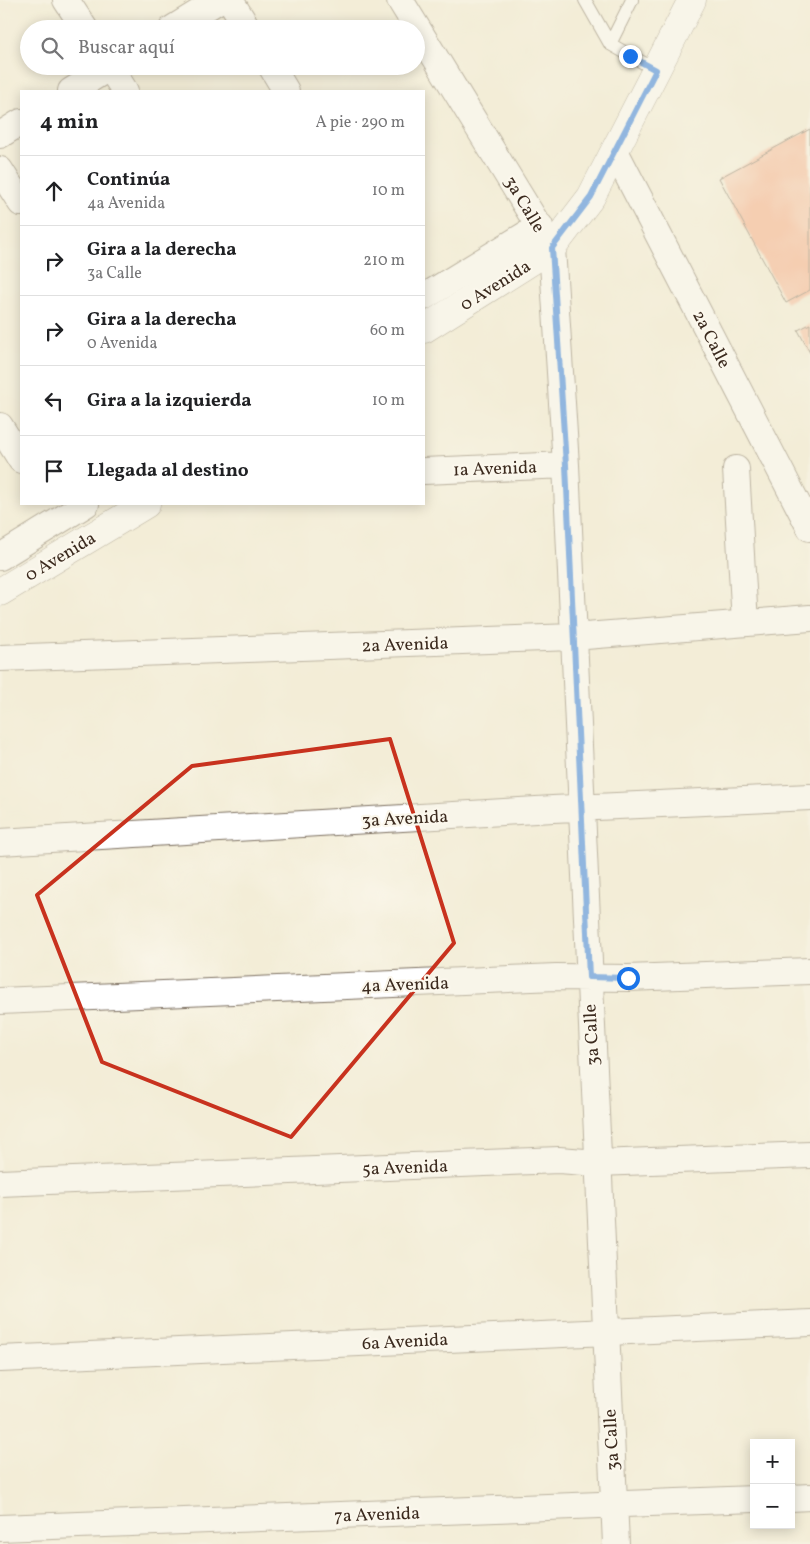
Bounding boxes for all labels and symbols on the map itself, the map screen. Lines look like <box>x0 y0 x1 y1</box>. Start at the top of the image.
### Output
route end <box>619 45 642 68</box>
street label: 3a Calle <box>497 172 550 238</box>
street label: 0 Avenida <box>456 255 536 318</box>
street label: 2a Calle <box>685 306 736 373</box>
street label: 1a Avenida <box>453 456 538 483</box>
street label: 0 Avenida <box>20 526 101 588</box>
street label: 2a Avenida <box>361 631 449 660</box>
street label: 3a Avenida <box>361 805 449 834</box>
route start <box>617 967 640 990</box>
street label: 4a Avenida <box>361 971 450 1000</box>
street label: 3a Calle <box>578 1003 607 1066</box>
street label: 5a Avenida <box>362 1155 448 1182</box>
street label: 6a Avenida <box>361 1328 449 1357</box>
street label: 3a Calle <box>598 1408 627 1471</box>
street label: 7a Avenida <box>334 1502 421 1529</box>

